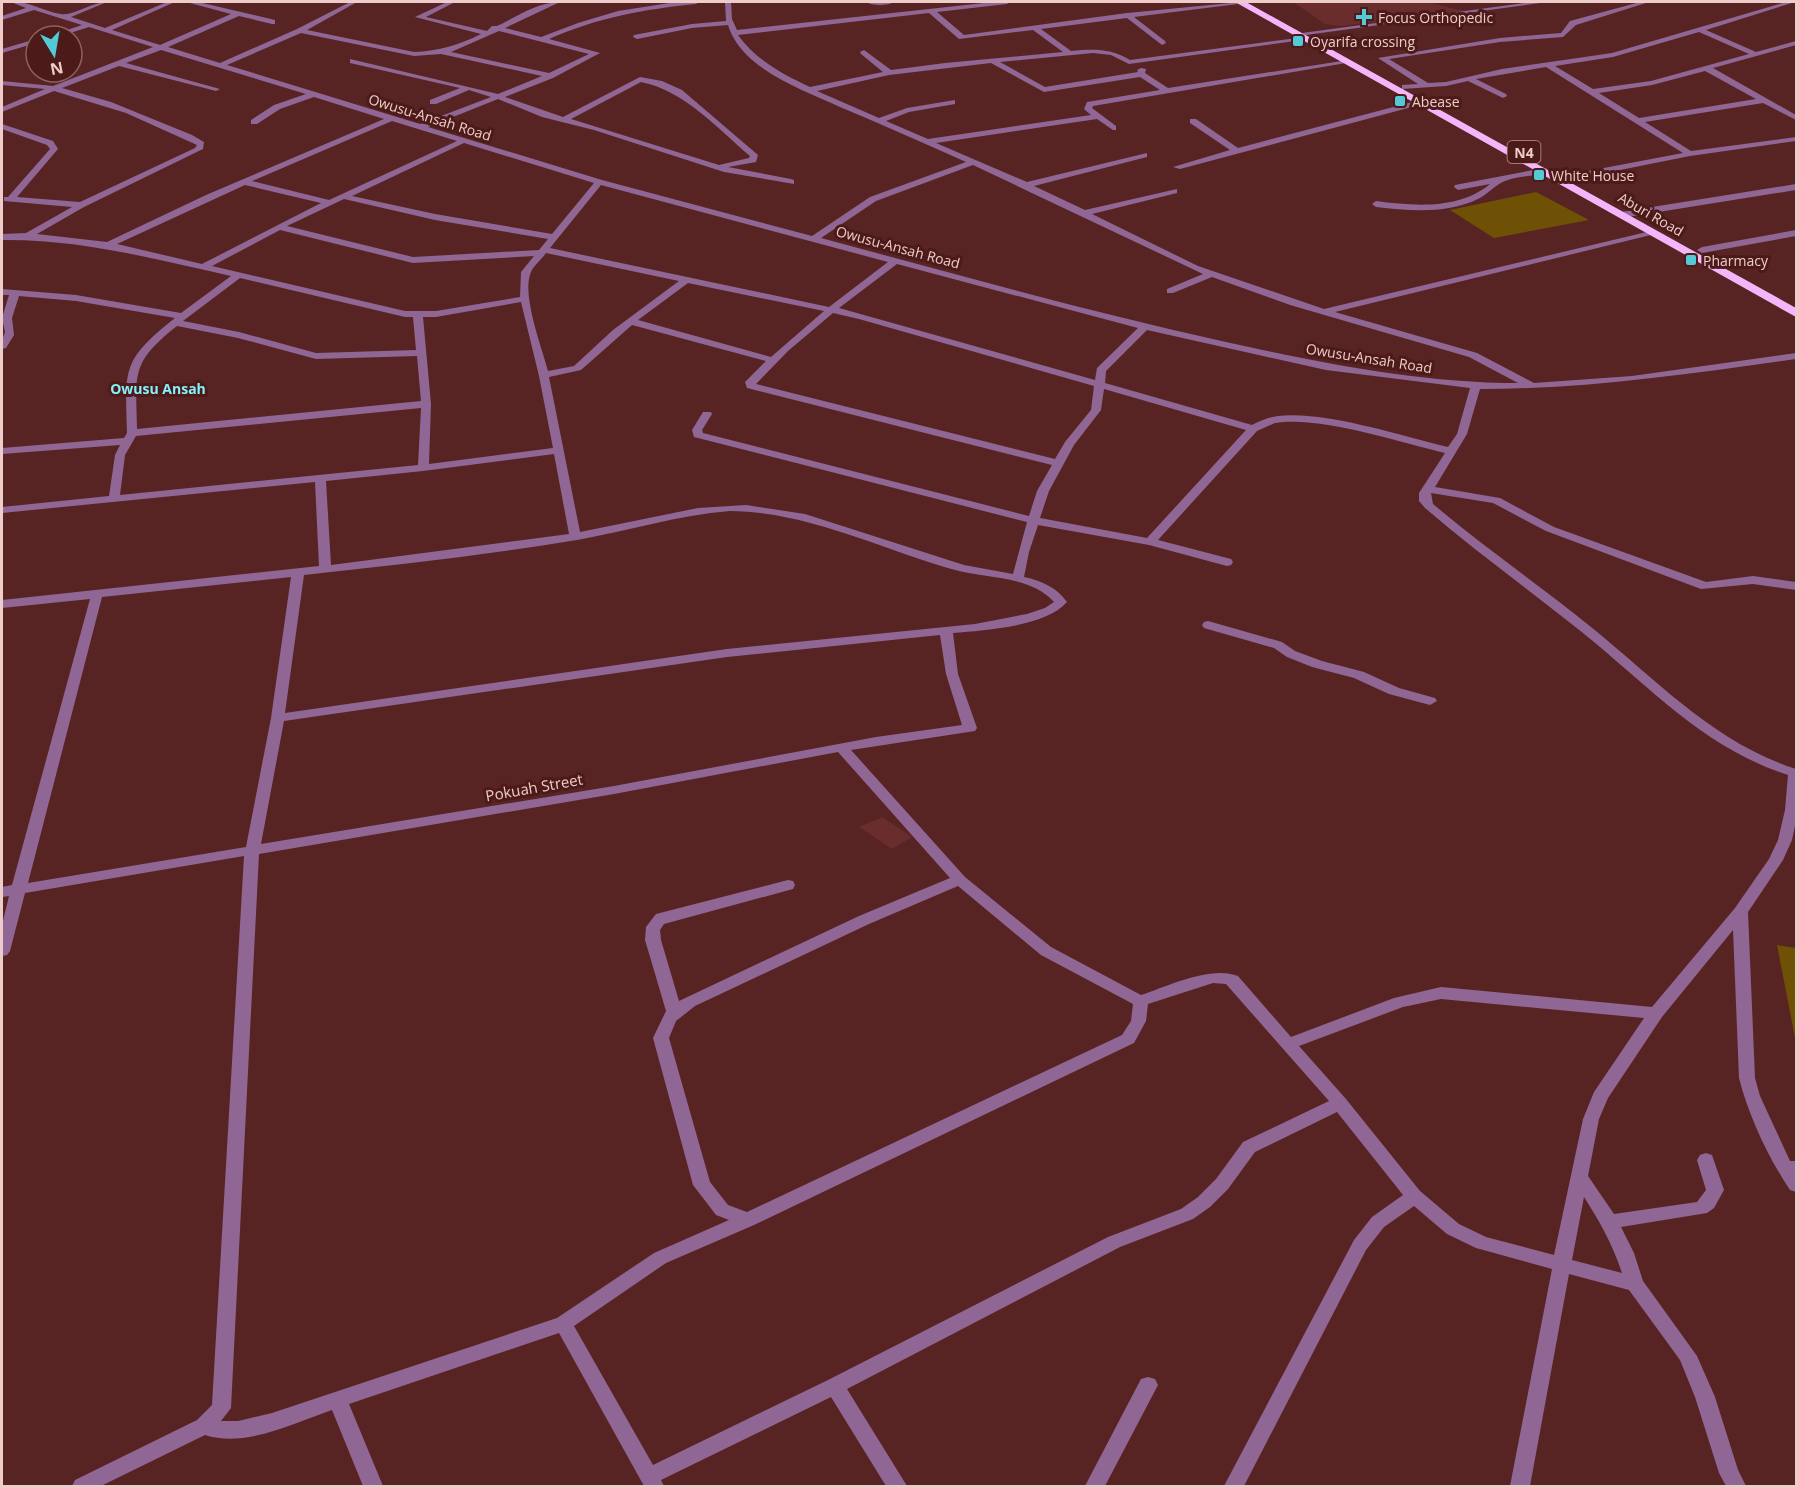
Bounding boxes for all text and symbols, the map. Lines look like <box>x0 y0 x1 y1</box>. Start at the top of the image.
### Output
marker: Focus Orthopedic <box>1355 8 1373 26</box>
place label: Focus Orthopedic <box>1378 8 1493 27</box>
north arrow <box>24 24 84 84</box>
place label: Oyarifa crossing <box>1310 32 1415 51</box>
marker: Oyarifa crossing <box>1291 34 1305 48</box>
text: N <box>48 57 65 81</box>
street label: Owusu-Ansah Road <box>366 89 494 145</box>
place label: Abease <box>1412 92 1460 111</box>
marker: Abease <box>1393 94 1407 108</box>
road number: N4 <box>1508 141 1540 163</box>
place label: White House <box>1551 166 1635 185</box>
marker: White House <box>1532 168 1546 182</box>
street label: Aburi Road <box>1615 188 1687 240</box>
street label: Owusu-Ansah Road <box>834 221 962 273</box>
place label: Pharmacy <box>1703 251 1769 270</box>
marker: Pharmacy <box>1684 253 1698 267</box>
street label: Owusu-Ansah Road <box>1304 339 1434 377</box>
district label: Owusu Ansah <box>110 379 206 398</box>
street label: Pokuah Street <box>484 769 584 805</box>

